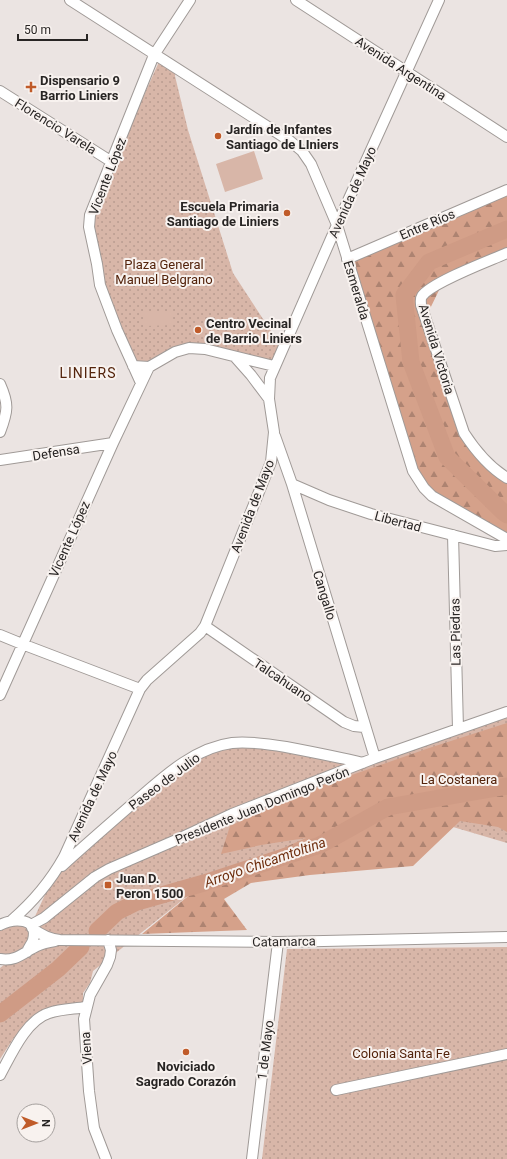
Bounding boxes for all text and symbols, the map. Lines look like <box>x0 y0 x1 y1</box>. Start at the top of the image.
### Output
scale bar <box>18 16 87 42</box>
text: 50 m <box>24 23 51 37</box>
street label: Avenida Argentina <box>353 34 449 103</box>
place label: Dispensario 9 Barrio Liniers <box>40 73 120 103</box>
marker: Dispensario 9 Barrio Liniers <box>25 81 37 93</box>
street label: Florencio Varela <box>12 95 99 157</box>
place label: Jardín de Infantes Santiago de LIniers <box>226 122 339 152</box>
marker: Jardín de Infantes Santiago de LIniers <box>213 131 223 141</box>
street label: Vicente López <box>86 135 129 217</box>
street label: Avenida de Mayo <box>326 144 379 240</box>
place label: Escuela Primaria Santiago de Liniers <box>167 199 279 229</box>
street label: Entre Ríos <box>397 206 457 243</box>
marker: Escuela Primaria Santiago de Liniers <box>282 208 292 218</box>
park label: Plaza General Manuel Belgrano <box>115 257 213 287</box>
street label: Esmeralda <box>340 259 373 322</box>
street label: Avenida Victoria <box>416 302 457 396</box>
place label: Centro Vecinal de Barrio Liniers <box>206 316 302 346</box>
marker: Centro Vecinal de Barrio Liniers <box>193 325 203 335</box>
district label: LINIERS <box>59 365 117 381</box>
street label: Defensa <box>31 441 81 464</box>
street label: Avenida de Mayo <box>228 458 277 555</box>
street label: Vicente López <box>46 498 93 580</box>
street label: Libertad <box>373 508 423 535</box>
street label: Cangallo <box>310 569 339 622</box>
street label: Las Piedras <box>447 598 464 666</box>
street label: Talcahuano <box>251 655 315 705</box>
street label: Avenida de Mayo <box>65 748 120 844</box>
street label: Paseo de Julio <box>126 750 203 813</box>
street label: Presidente Juan Domingo Perón <box>173 764 351 847</box>
park label: La Costanera <box>421 772 497 787</box>
water label: Arroyo Chicamtoltina <box>201 834 328 891</box>
place label: Juan D. Peron 1500 <box>116 871 184 901</box>
marker: Juan D. Peron 1500 <box>103 880 113 890</box>
street label: Catamarca <box>252 933 316 950</box>
street label: 1 de Mayo <box>254 1019 277 1081</box>
street label: Viena <box>78 1031 95 1065</box>
park label: Colonia Santa Fe <box>352 1046 450 1061</box>
marker: Noviciado Sagrado Corazón <box>181 1047 191 1057</box>
place label: Noviciado Sagrado Corazón <box>136 1059 236 1089</box>
north arrow <box>16 1103 56 1143</box>
text: N <box>39 1119 52 1127</box>

